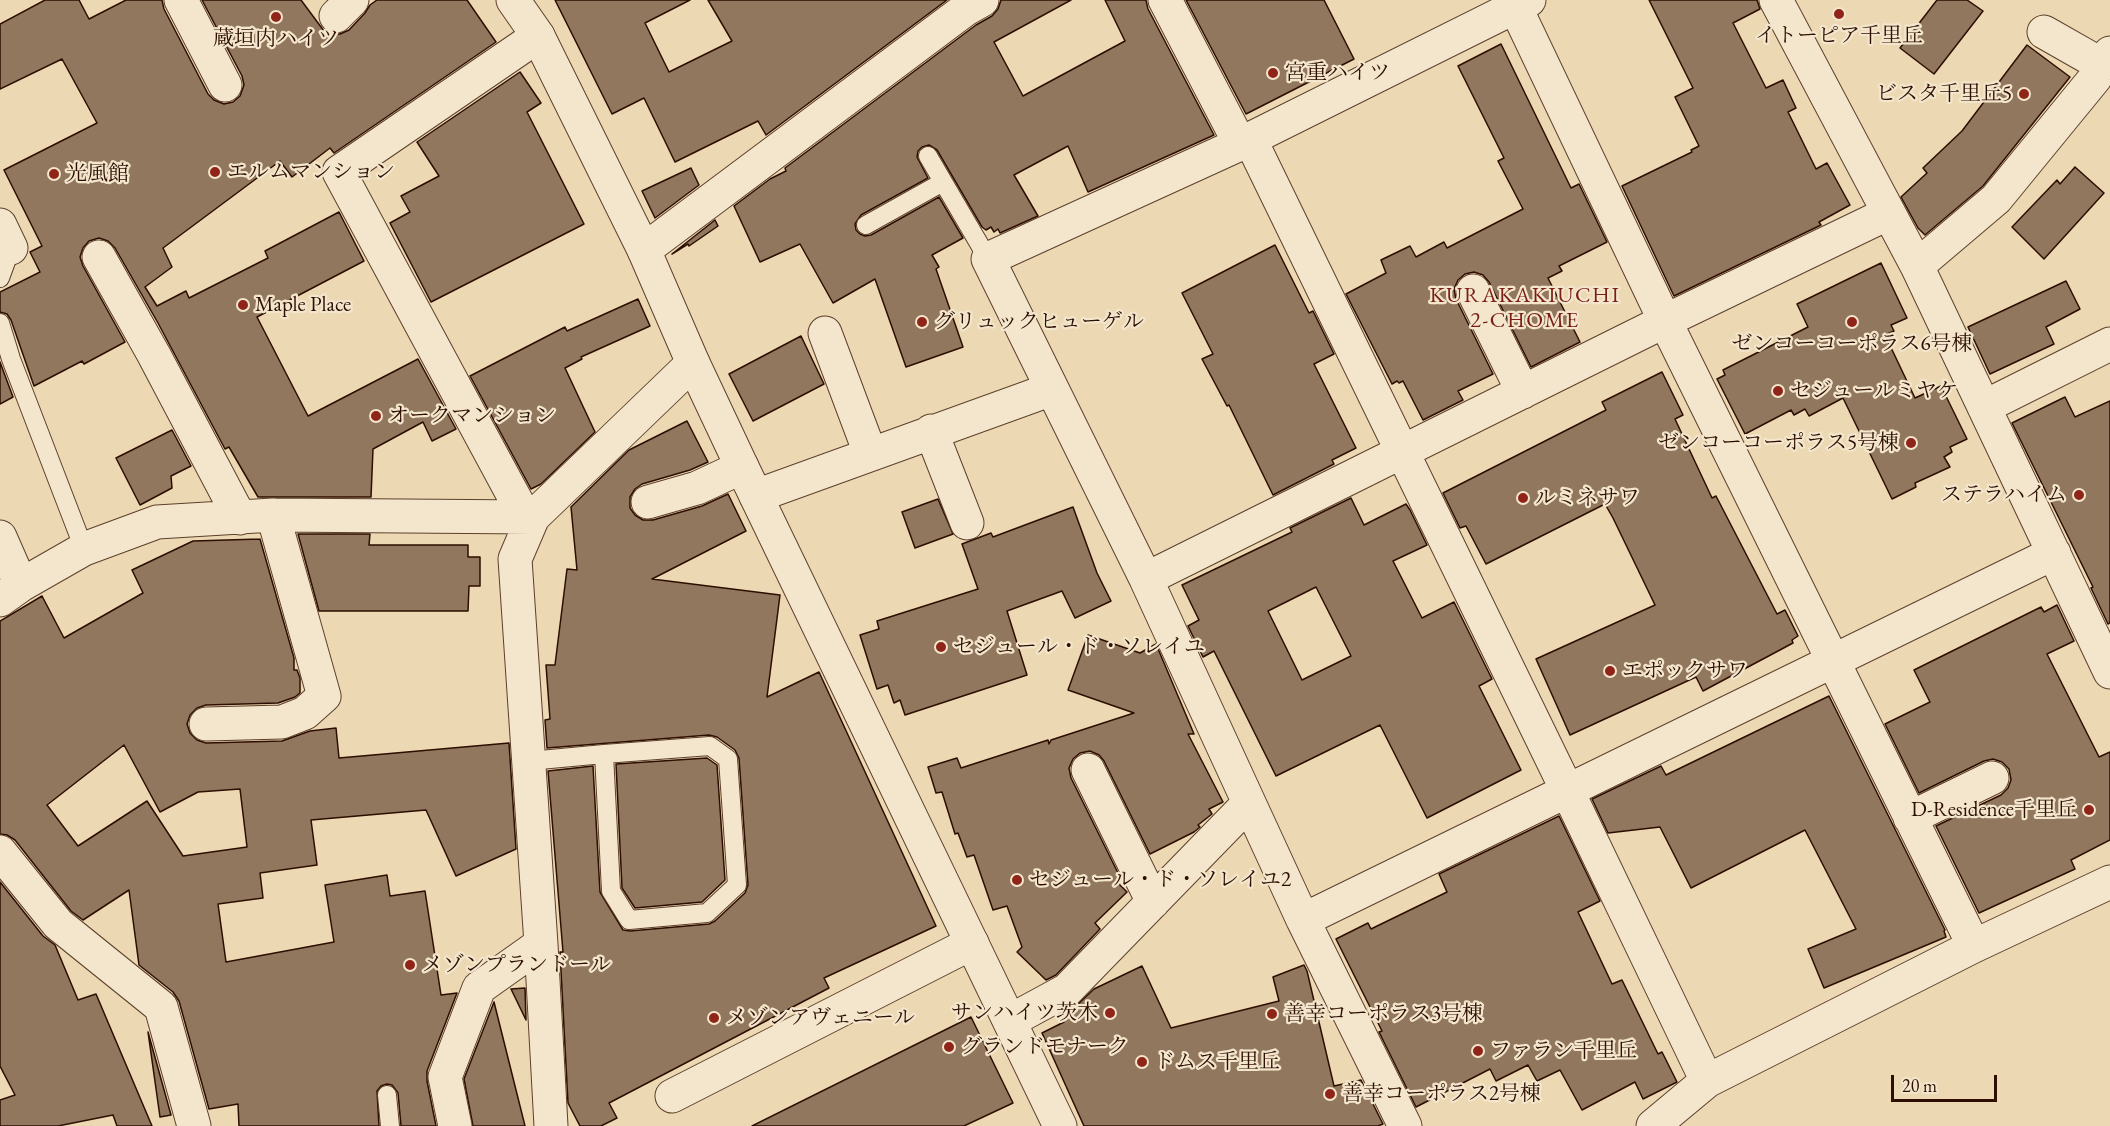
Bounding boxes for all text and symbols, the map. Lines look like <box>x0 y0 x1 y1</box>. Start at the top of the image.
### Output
marker: イトーピア千里丘 <box>1832 7 1846 21</box>
marker: 蔵垣内ハイツ <box>269 10 283 24</box>
place label: イトーピア千里丘 <box>1755 23 1923 49</box>
place label: 蔵垣内ハイツ <box>213 26 339 52</box>
place label: 宮重ハイツ <box>1285 60 1390 86</box>
marker: 宮重ハイツ <box>1266 66 1280 80</box>
place label: ビスタ千里丘5 <box>1876 81 2012 107</box>
marker: ビスタ千里丘5 <box>2017 87 2031 101</box>
place label: エルムマンション <box>227 159 395 185</box>
place label: 光風館 <box>66 161 129 187</box>
marker: エルムマンション <box>208 165 222 179</box>
marker: 光風館 <box>47 167 61 181</box>
district label: KURAKAKIUCHI 2-CHOME <box>1430 283 1620 334</box>
place label: Maple Place <box>255 292 351 318</box>
marker: Maple Place <box>236 298 250 312</box>
place label: グリュックヒューゲル <box>934 309 1144 335</box>
marker: グリュックヒューゲル <box>915 315 929 329</box>
marker: ゼンコーコーポラス6号棟 <box>1845 315 1859 329</box>
place label: ゼンコーコーポラス6号棟 <box>1731 331 1973 357</box>
place label: セジュールミヤケ <box>1790 378 1958 404</box>
marker: セジュールミヤケ <box>1771 384 1785 398</box>
place label: オークマンション <box>388 403 556 429</box>
marker: オークマンション <box>369 409 383 423</box>
place label: ゼンコーコーポラス5号棟 <box>1658 430 1899 456</box>
marker: ゼンコーコーポラス5号棟 <box>1904 436 1918 450</box>
place label: ステラハイム <box>1941 482 2067 508</box>
place label: ルミネサワ <box>1535 485 1640 511</box>
marker: ステラハイム <box>2072 488 2086 502</box>
marker: ルミネサワ <box>1516 491 1530 505</box>
place label: セジュール・ド・ソレイユ <box>953 634 1205 660</box>
marker: セジュール・ド・ソレイユ <box>934 640 948 654</box>
place label: エポックサワ <box>1622 658 1748 684</box>
marker: エポックサワ <box>1603 664 1617 678</box>
place label: D-Residence千里丘 <box>1911 797 2077 823</box>
marker: D-Residence千里丘 <box>2082 803 2096 817</box>
place label: セジュール・ド・ソレイユ2 <box>1029 867 1291 893</box>
marker: セジュール・ド・ソレイユ2 <box>1010 873 1024 887</box>
place label: メゾンプランドール <box>422 952 611 978</box>
marker: メゾンプランドール <box>403 958 417 972</box>
place label: サンハイツ茨木 <box>951 1000 1098 1026</box>
place label: 善幸コーポラス3号棟 <box>1284 1001 1483 1027</box>
place label: メゾンアヴェニール <box>726 1005 915 1031</box>
marker: サンハイツ茨木 <box>1103 1006 1117 1020</box>
marker: 善幸コーポラス3号棟 <box>1265 1007 1279 1021</box>
marker: メゾンアヴェニール <box>707 1011 721 1025</box>
place label: グランドモナーク <box>961 1034 1129 1060</box>
place label: ファラン千里丘 <box>1490 1038 1637 1064</box>
marker: グランドモナーク <box>942 1040 956 1054</box>
marker: ファラン千里丘 <box>1471 1044 1485 1058</box>
place label: ドムス千里丘 <box>1154 1049 1280 1075</box>
marker: ドムス千里丘 <box>1135 1055 1149 1069</box>
scale bar <box>1894 1063 2000 1101</box>
text: 20 m <box>1902 1074 1937 1097</box>
place label: 善幸コーポラス2号棟 <box>1342 1081 1541 1107</box>
marker: 善幸コーポラス2号棟 <box>1323 1087 1337 1101</box>

